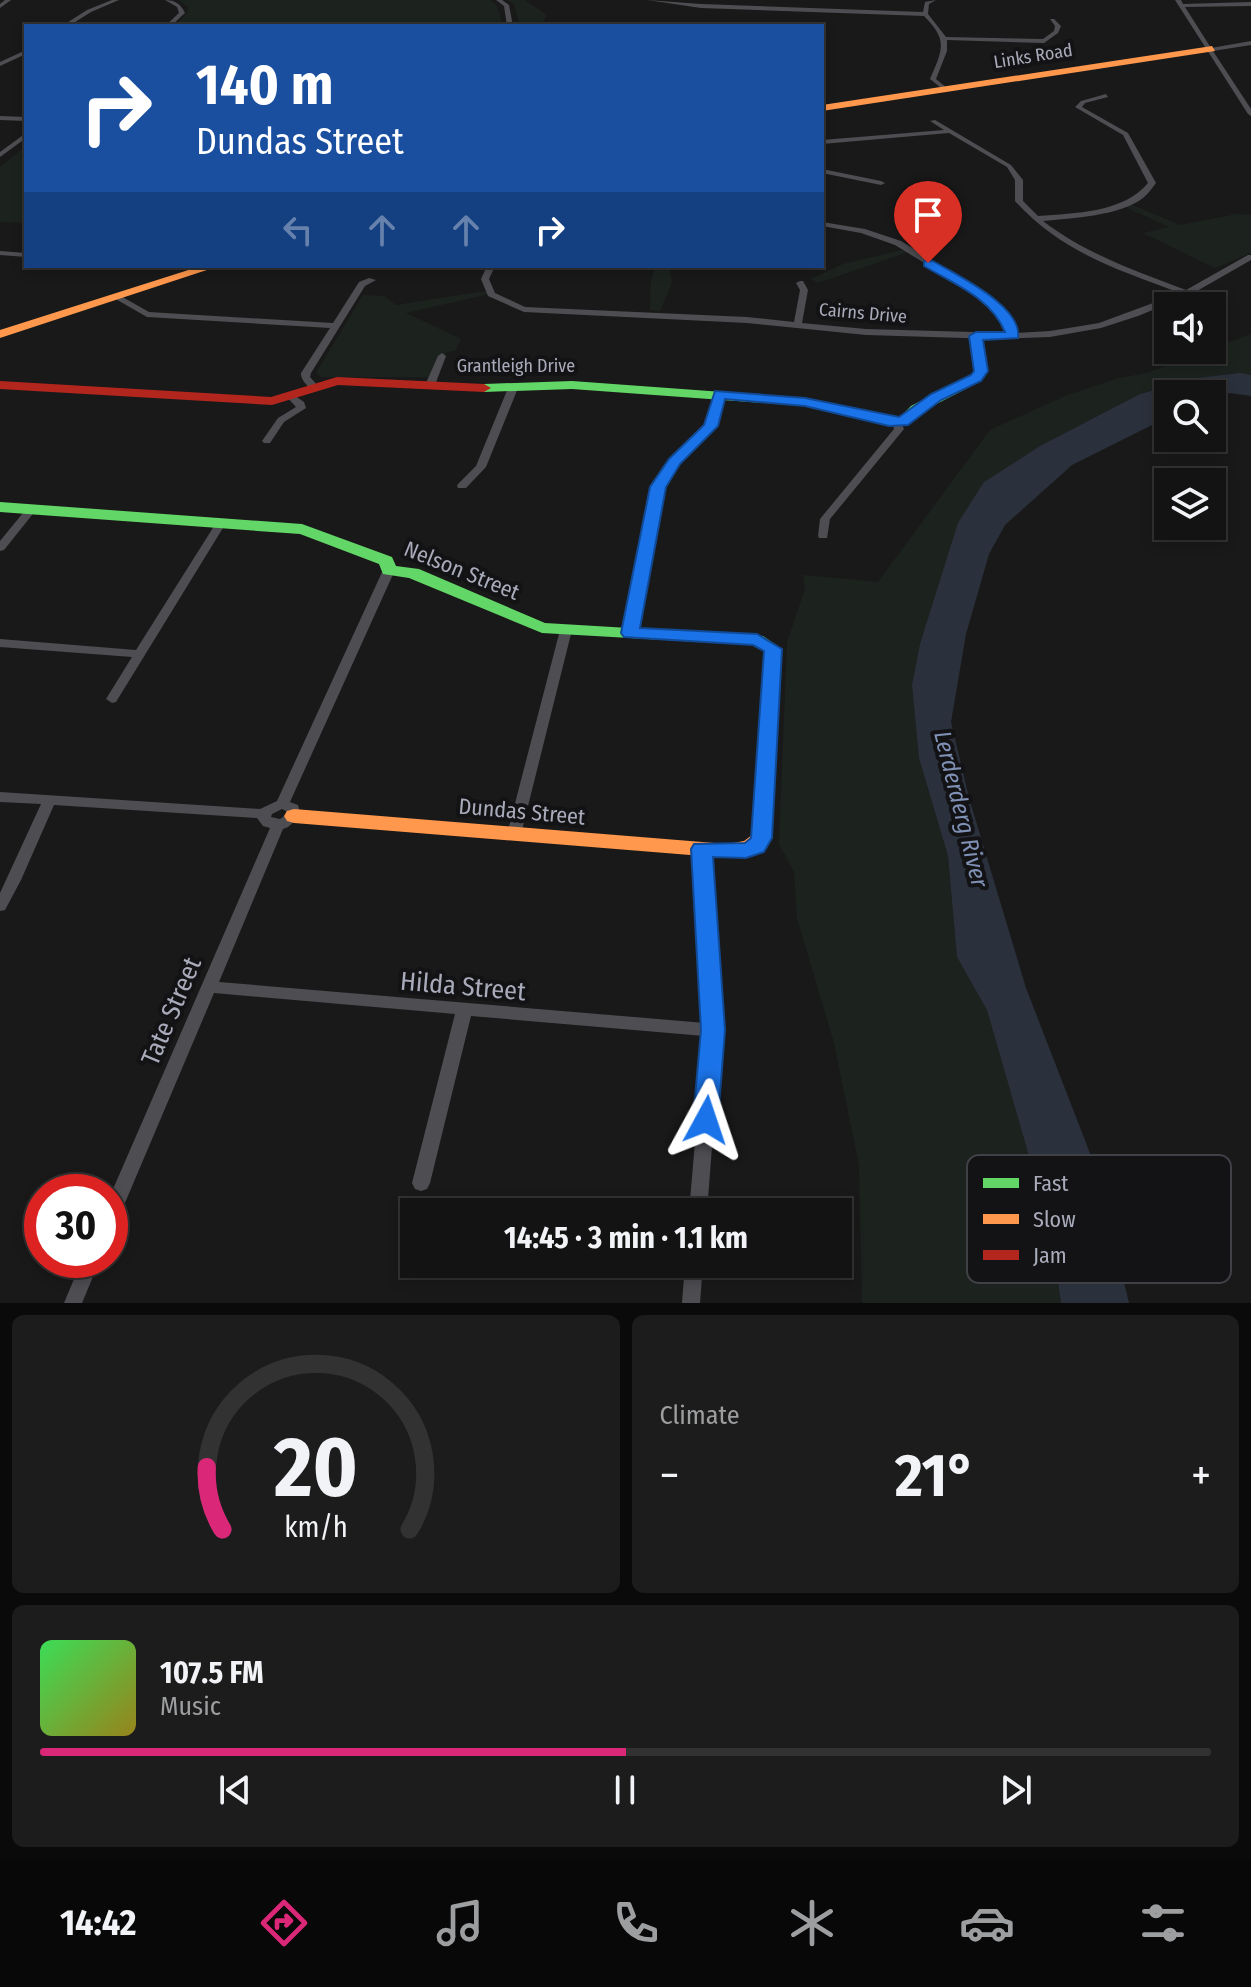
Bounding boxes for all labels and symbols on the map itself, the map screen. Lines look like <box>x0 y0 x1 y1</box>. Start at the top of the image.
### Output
street label: Links Road <box>992 39 1074 73</box>
pin <box>894 181 962 263</box>
street label: Cairns Drive <box>818 298 908 328</box>
street label: Grantleigh Drive <box>457 355 575 377</box>
street label: Nelson Street <box>400 535 524 606</box>
water label: Lerderderg River <box>928 728 994 891</box>
street label: Dundas Street <box>458 793 587 831</box>
street label: Tate Street <box>135 952 208 1070</box>
street label: Hilda Street <box>399 966 527 1007</box>
position arrow <box>664 1078 748 1162</box>
legend <box>967 1155 1231 1283</box>
text: Fast <box>1033 1170 1069 1197</box>
speed limit sign: 30 <box>24 1174 128 1278</box>
text: Slow <box>1033 1206 1076 1233</box>
text: Jam <box>1033 1242 1067 1269</box>

